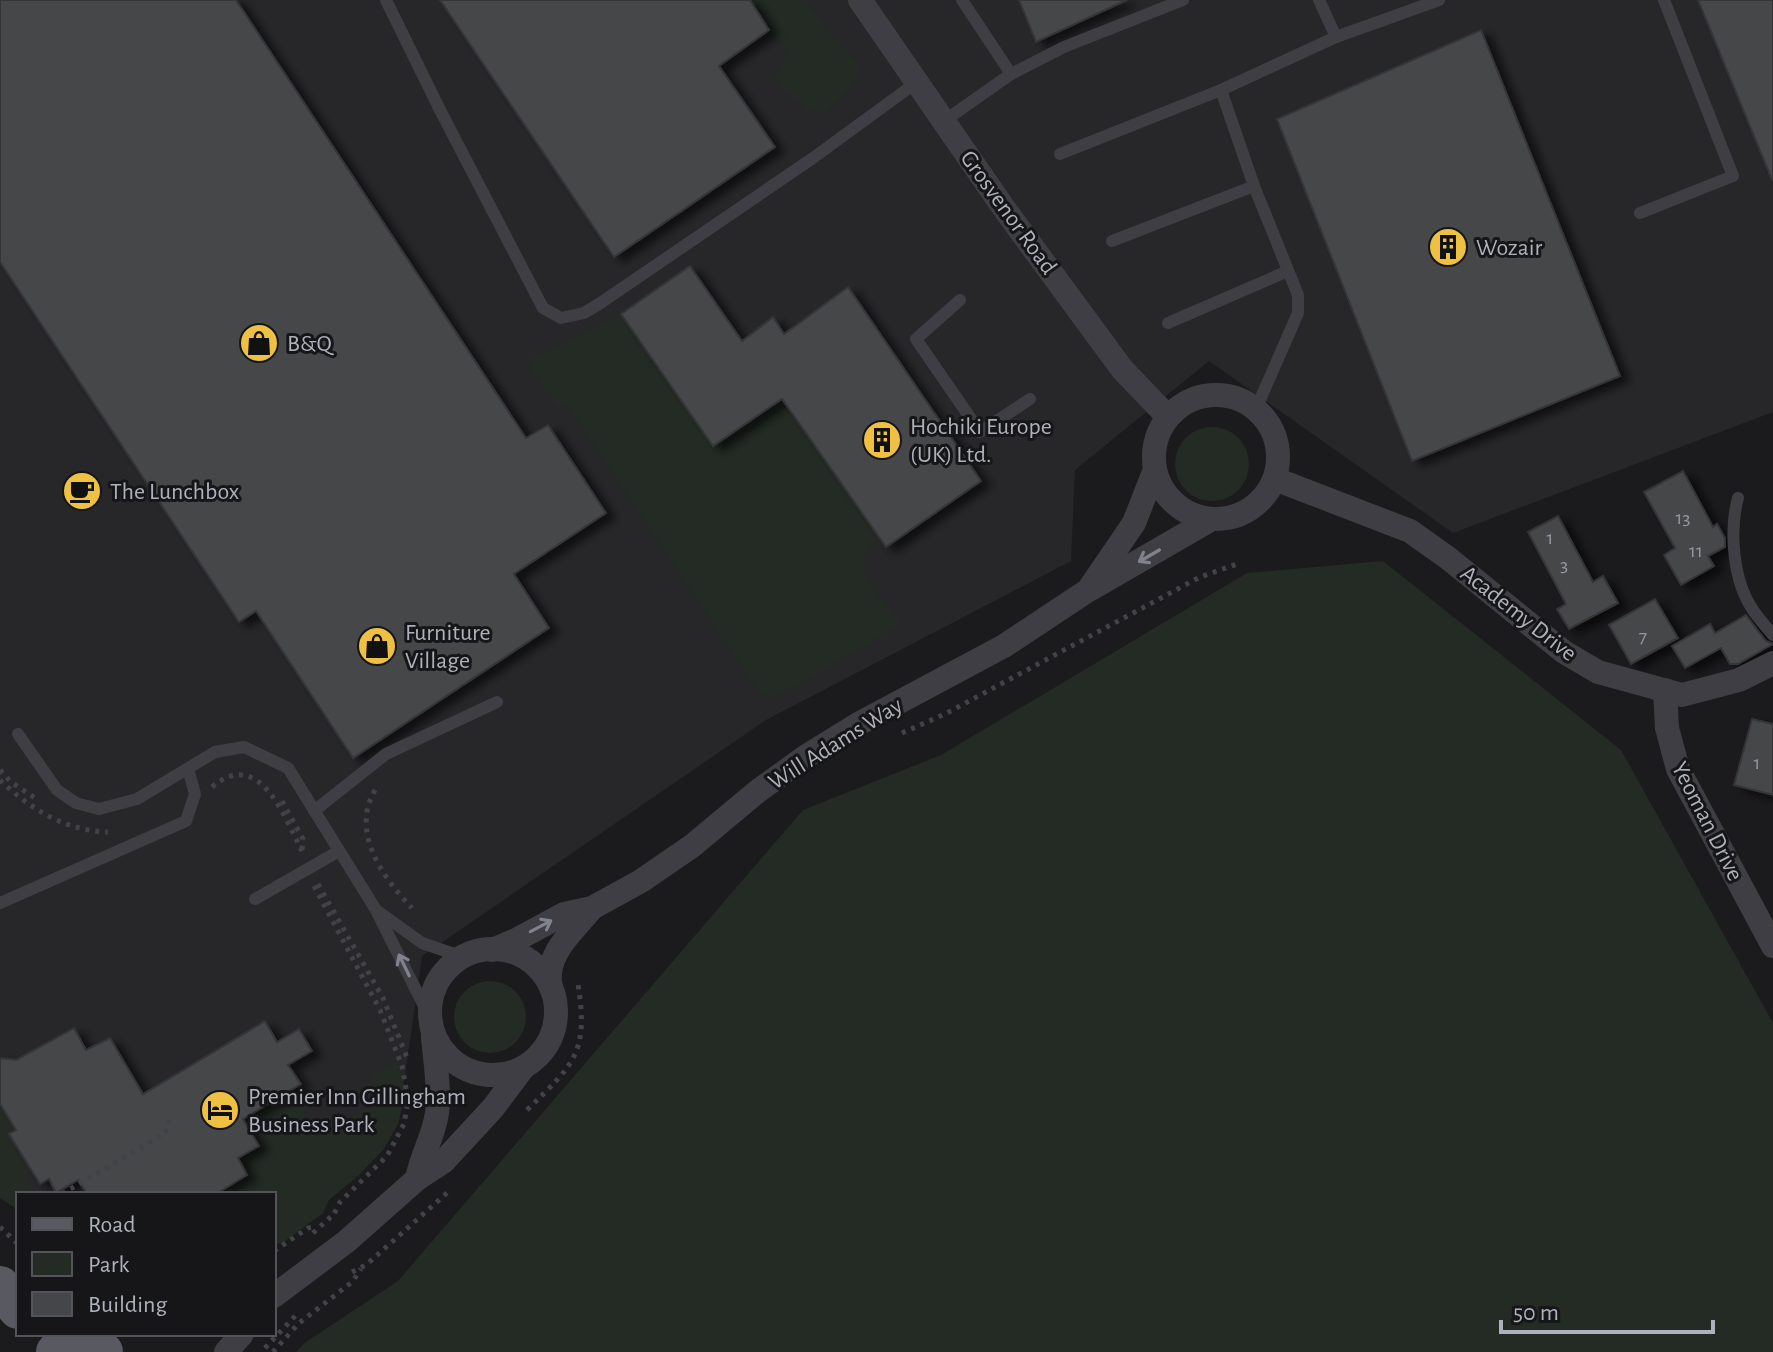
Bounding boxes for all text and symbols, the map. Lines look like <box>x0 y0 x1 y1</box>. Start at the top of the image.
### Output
street label: Grosvenor Road <box>955 146 1061 279</box>
building icon: Wozair <box>1427 226 1469 268</box>
place label: Wozair <box>1476 236 1543 260</box>
shop icon: B&Q <box>238 322 280 364</box>
place label: B&Q <box>287 332 335 356</box>
place label: Hochiki Europe (UK) Ltd. <box>910 415 1052 467</box>
building icon: Hochiki Europe (UK) Ltd. <box>861 419 903 461</box>
cafe icon: The Lunchbox <box>61 470 103 512</box>
place label: The Lunchbox <box>110 480 240 504</box>
house number: 13 <box>1675 508 1691 528</box>
house number: 1 <box>1547 528 1553 548</box>
house number: 11 <box>1689 541 1703 561</box>
one-way arrow <box>1137 548 1160 564</box>
house number: 3 <box>1560 555 1568 575</box>
street label: Academy Drive <box>1456 561 1581 666</box>
place label: Furniture Village <box>405 621 491 673</box>
shop icon: Furniture Village <box>356 625 398 667</box>
house number: 7 <box>1639 627 1647 647</box>
street label: Will Adams Way <box>764 693 907 795</box>
house number: 1 <box>1754 753 1760 773</box>
street label: Yeoman Drive <box>1667 758 1747 885</box>
one-way arrow <box>529 918 553 934</box>
one-way arrow <box>395 954 410 977</box>
place label: Premier Inn Gillingham Business Park <box>248 1085 466 1137</box>
hotel icon: Premier Inn Gillingham Business Park <box>199 1089 241 1131</box>
legend <box>16 1192 276 1336</box>
text: Road <box>88 1213 136 1237</box>
text: Park <box>88 1253 129 1277</box>
scale bar <box>1501 1284 1713 1334</box>
text: Building <box>88 1293 167 1317</box>
text: 50 m <box>1513 1301 1559 1325</box>

